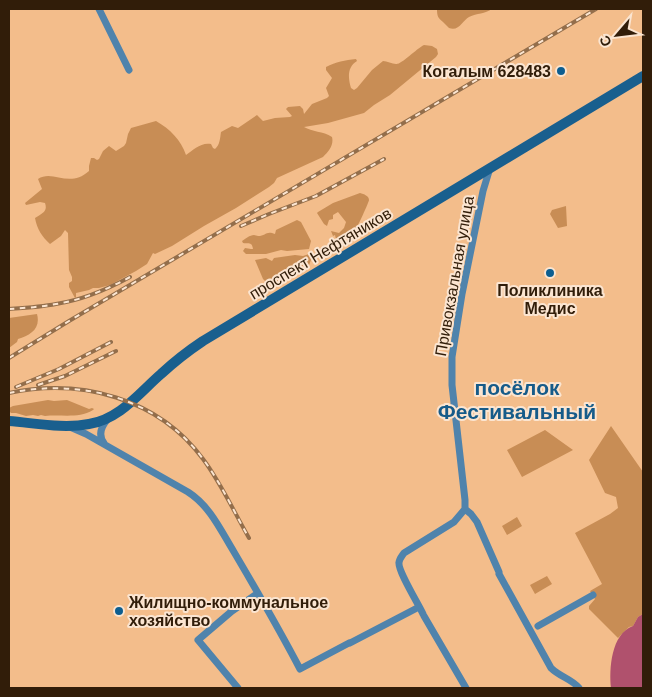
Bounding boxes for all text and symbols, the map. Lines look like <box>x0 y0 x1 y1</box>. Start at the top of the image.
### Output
north arrow <box>592 10 642 60</box>
text: С <box>596 33 615 49</box>
place label: Когалым 628483 <box>422 63 551 80</box>
marker: Когалым 628483 <box>555 65 567 77</box>
street label: Привокзальная улица <box>432 195 477 358</box>
street label: проспект Нефтяников <box>246 204 394 303</box>
marker: Поликлиника Медис <box>544 267 556 279</box>
place label: Поликлиника Медис <box>497 282 603 317</box>
district label: посёлок Фестивальный <box>438 376 596 423</box>
place label: Жилищно-коммунальное хозяйство <box>128 594 328 629</box>
marker: Жилищно-коммунальное хозяйство <box>113 605 125 617</box>

